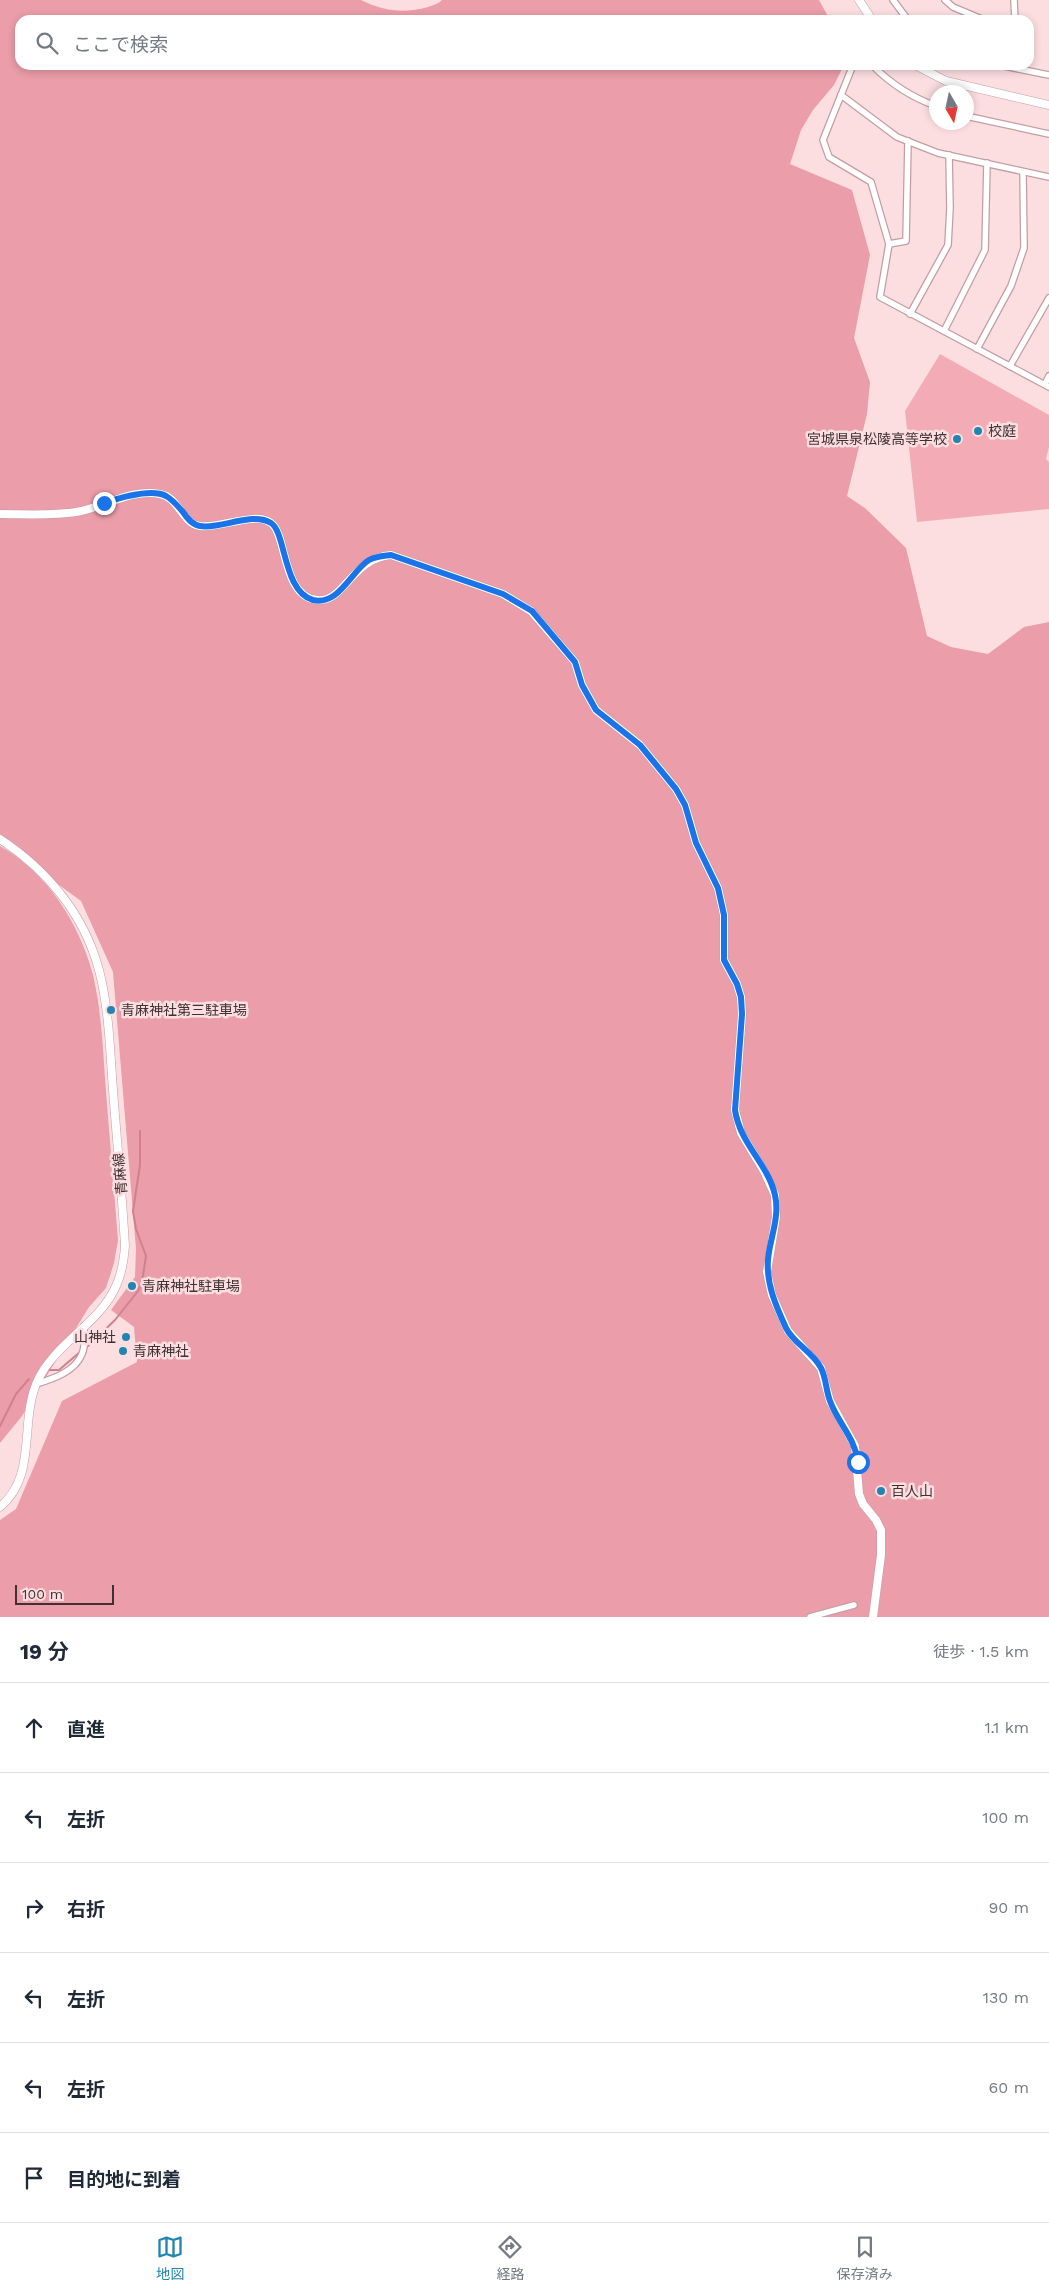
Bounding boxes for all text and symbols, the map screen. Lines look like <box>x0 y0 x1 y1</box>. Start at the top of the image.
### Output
search box <box>15 15 1034 70</box>
icon: search <box>33 29 61 57</box>
text: ここで検索 <box>73 33 168 56</box>
north arrow <box>929 85 974 130</box>
place label: 校庭 <box>988 423 1016 439</box>
marker: 校庭 <box>972 425 984 437</box>
place label: 宮城県泉松陵高等学校 <box>807 431 947 447</box>
marker: 宮城県泉松陵高等学校 <box>951 433 963 445</box>
route end <box>93 492 116 515</box>
place label: 青麻神社第三駐車場 <box>121 1002 247 1018</box>
marker: 青麻神社第三駐車場 <box>105 1004 117 1016</box>
street label: 青麻線 <box>110 1152 130 1196</box>
place label: 青麻神社駐車場 <box>142 1278 240 1294</box>
marker: 青麻神社駐車場 <box>126 1280 138 1292</box>
place label: 山神社 <box>74 1329 116 1345</box>
marker: 山神社 <box>120 1331 132 1343</box>
place label: 青麻神社 <box>133 1343 189 1359</box>
marker: 青麻神社 <box>117 1345 129 1357</box>
route start <box>847 1451 870 1474</box>
place label: 百人山 <box>891 1483 933 1499</box>
marker: 百人山 <box>875 1485 887 1497</box>
scale bar <box>15 1582 114 1605</box>
text: 100 m <box>22 1586 63 1602</box>
text: 19 分 <box>20 1639 69 1664</box>
text: 徒歩 · 1.5 km <box>933 1642 1029 1661</box>
icon: ahead <box>20 1714 48 1742</box>
text: 直進 <box>67 1718 105 1741</box>
text: 1.1 km <box>984 1718 1029 1737</box>
icon: left <box>20 1804 48 1832</box>
text: 左折 <box>67 1808 105 1831</box>
text: 100 m <box>982 1808 1029 1827</box>
icon: right <box>20 1894 48 1922</box>
text: 右折 <box>67 1898 105 1921</box>
text: 90 m <box>988 1898 1029 1917</box>
icon: left <box>20 1984 48 2012</box>
text: 左折 <box>67 1988 105 2011</box>
text: 130 m <box>983 1988 1029 2007</box>
icon: left <box>20 2074 48 2102</box>
text: 左折 <box>67 2078 105 2101</box>
text: 60 m <box>989 2078 1029 2097</box>
icon: arrive <box>20 2164 48 2192</box>
text: 目的地に到着 <box>67 2168 181 2191</box>
tab: 地図 <box>156 2233 184 2283</box>
tab: 経路 <box>496 2233 524 2283</box>
tab: 保存済み <box>837 2233 893 2283</box>

